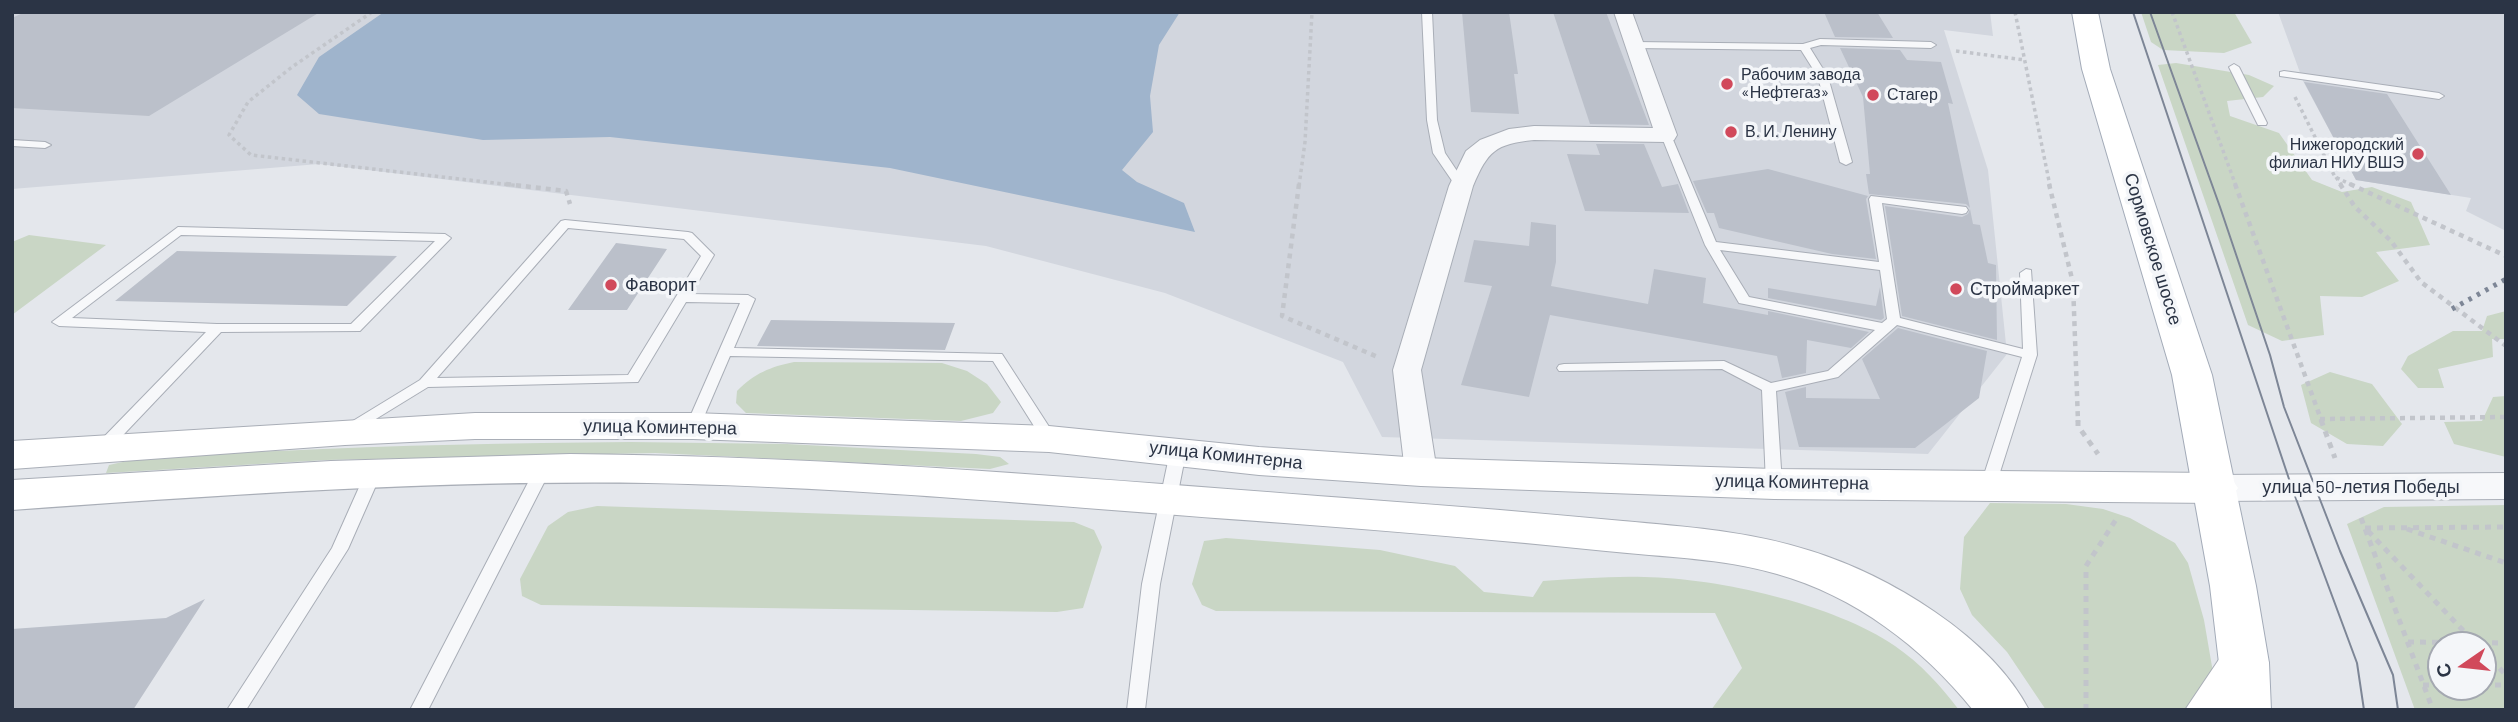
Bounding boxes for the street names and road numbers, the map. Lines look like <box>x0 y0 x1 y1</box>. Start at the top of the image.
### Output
street label: Сормовское шоссе <box>2120 170 2186 328</box>
street label: улица Коминтерна <box>583 415 737 439</box>
street label: улица Коминтерна <box>1148 436 1304 474</box>
street label: улица Коминтерна <box>1715 470 1869 494</box>
street label: улица 50-летия Победы <box>2262 476 2460 498</box>

